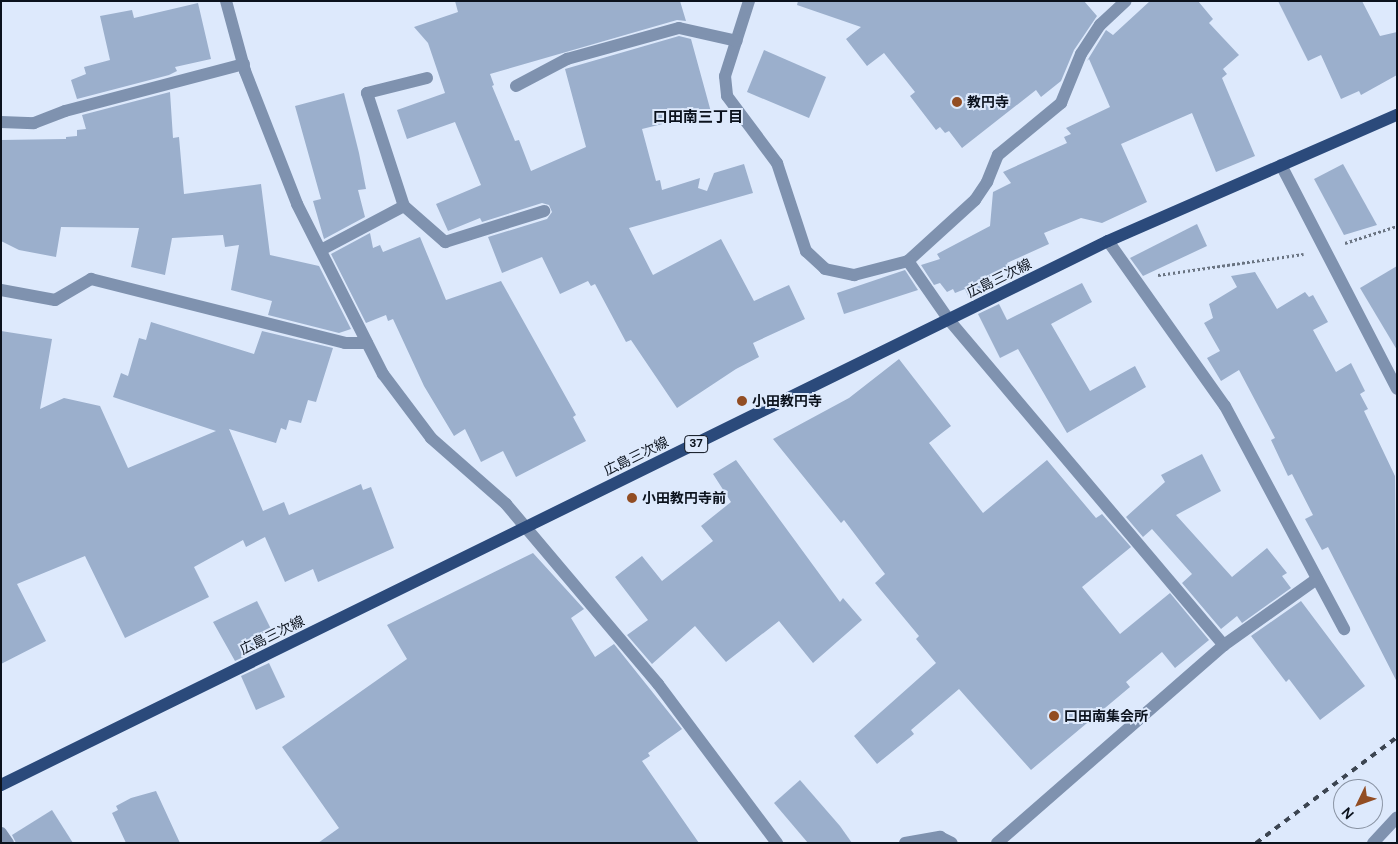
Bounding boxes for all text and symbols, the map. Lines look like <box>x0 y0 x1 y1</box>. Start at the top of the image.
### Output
place label: 教円寺 <box>967 94 1009 110</box>
marker: 教円寺 <box>951 96 963 108</box>
district label: 口田南三丁目 <box>653 109 743 127</box>
street label: 広島三次線 <box>964 255 1034 301</box>
place label: 小田教円寺 <box>752 393 822 409</box>
marker: 小田教円寺 <box>736 395 748 407</box>
street label: 広島三次線 <box>601 433 671 479</box>
road number: 37 <box>684 434 708 454</box>
place label: 小田教円寺前 <box>642 490 726 506</box>
marker: 小田教円寺前 <box>626 492 638 504</box>
street label: 広島三次線 <box>237 612 307 658</box>
place label: 口田南集会所 <box>1064 708 1148 724</box>
marker: 口田南集会所 <box>1048 710 1060 722</box>
north arrow <box>1333 779 1383 829</box>
text: N <box>1337 804 1358 823</box>

